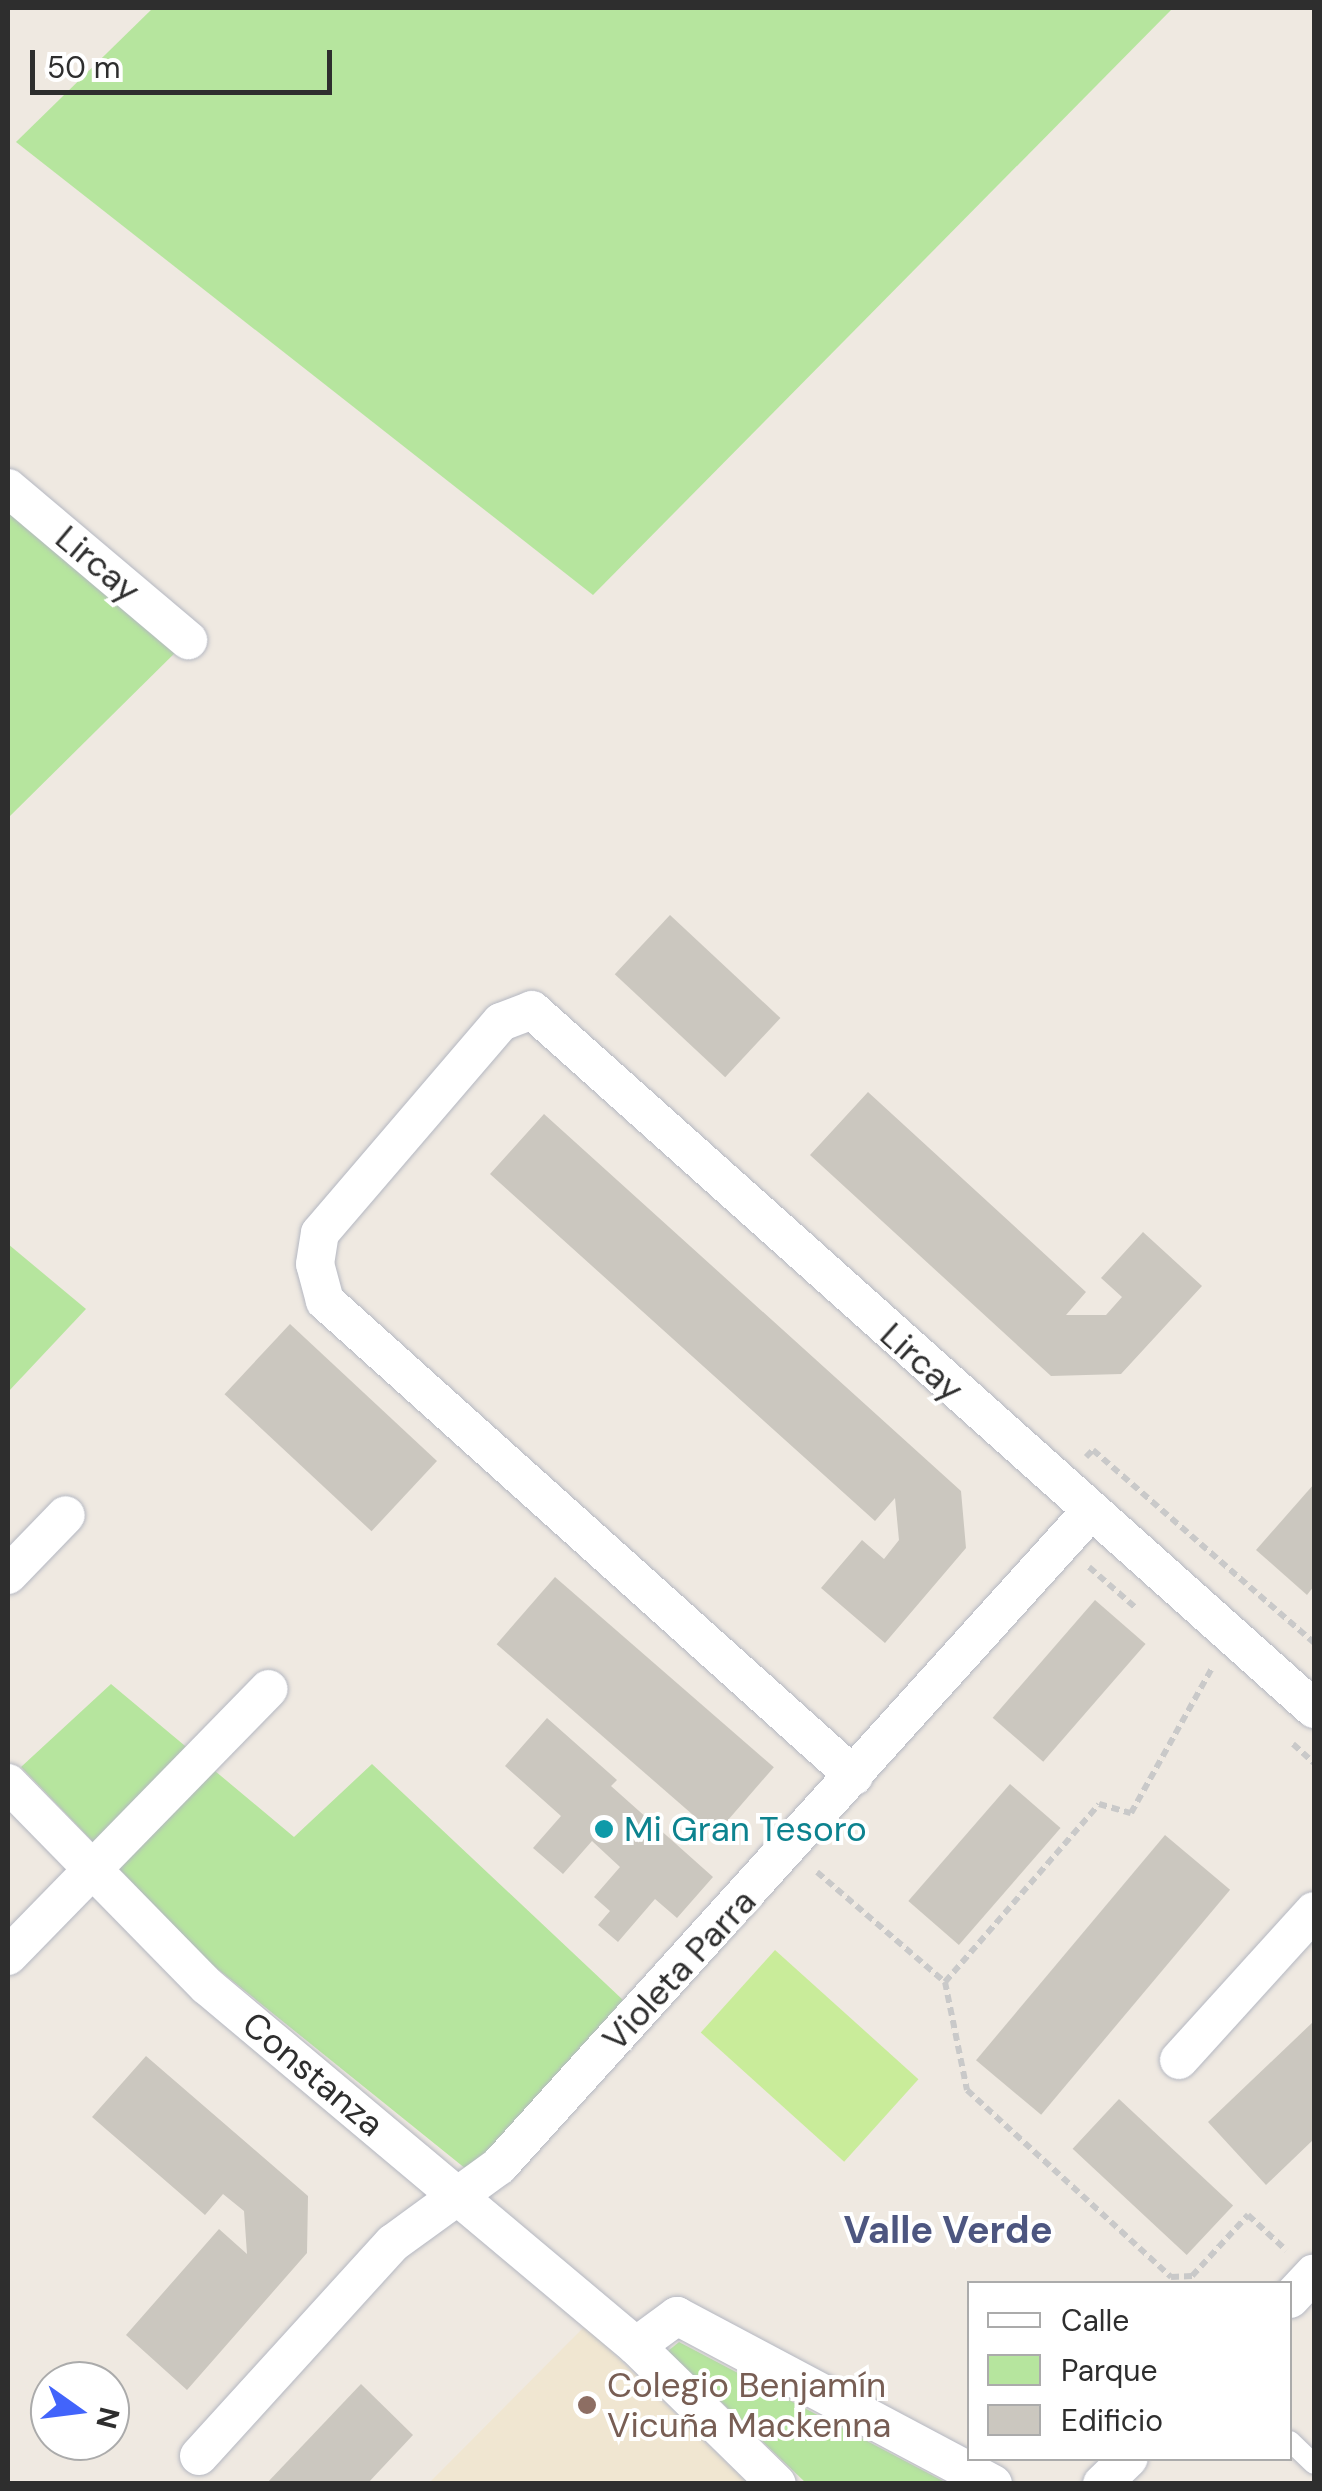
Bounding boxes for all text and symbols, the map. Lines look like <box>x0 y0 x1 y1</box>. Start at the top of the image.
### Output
scale bar <box>35 30 338 92</box>
text: 50 m <box>47 48 121 87</box>
street label: Lircay <box>47 517 149 611</box>
street label: Lircay <box>872 1314 972 1410</box>
place label: Mi Gran Tesoro <box>624 1808 867 1850</box>
marker: Mi Gran Tesoro <box>593 1818 615 1840</box>
street label: Violeta Parra <box>594 1881 764 2059</box>
street label: Constanza <box>234 2003 392 2145</box>
district label: Valle Verde <box>843 2208 1053 2254</box>
legend <box>967 2281 1292 2461</box>
text: Calle <box>1061 2301 1129 2340</box>
text: Parque <box>1061 2351 1158 2390</box>
north arrow <box>30 2361 130 2461</box>
place label: Colegio Benjamín Vicuña Mackenna <box>607 2364 891 2446</box>
marker: Colegio Benjamín Vicuña Mackenna <box>576 2394 598 2416</box>
text: Edificio <box>1061 2401 1163 2440</box>
text: N <box>87 2404 128 2432</box>

